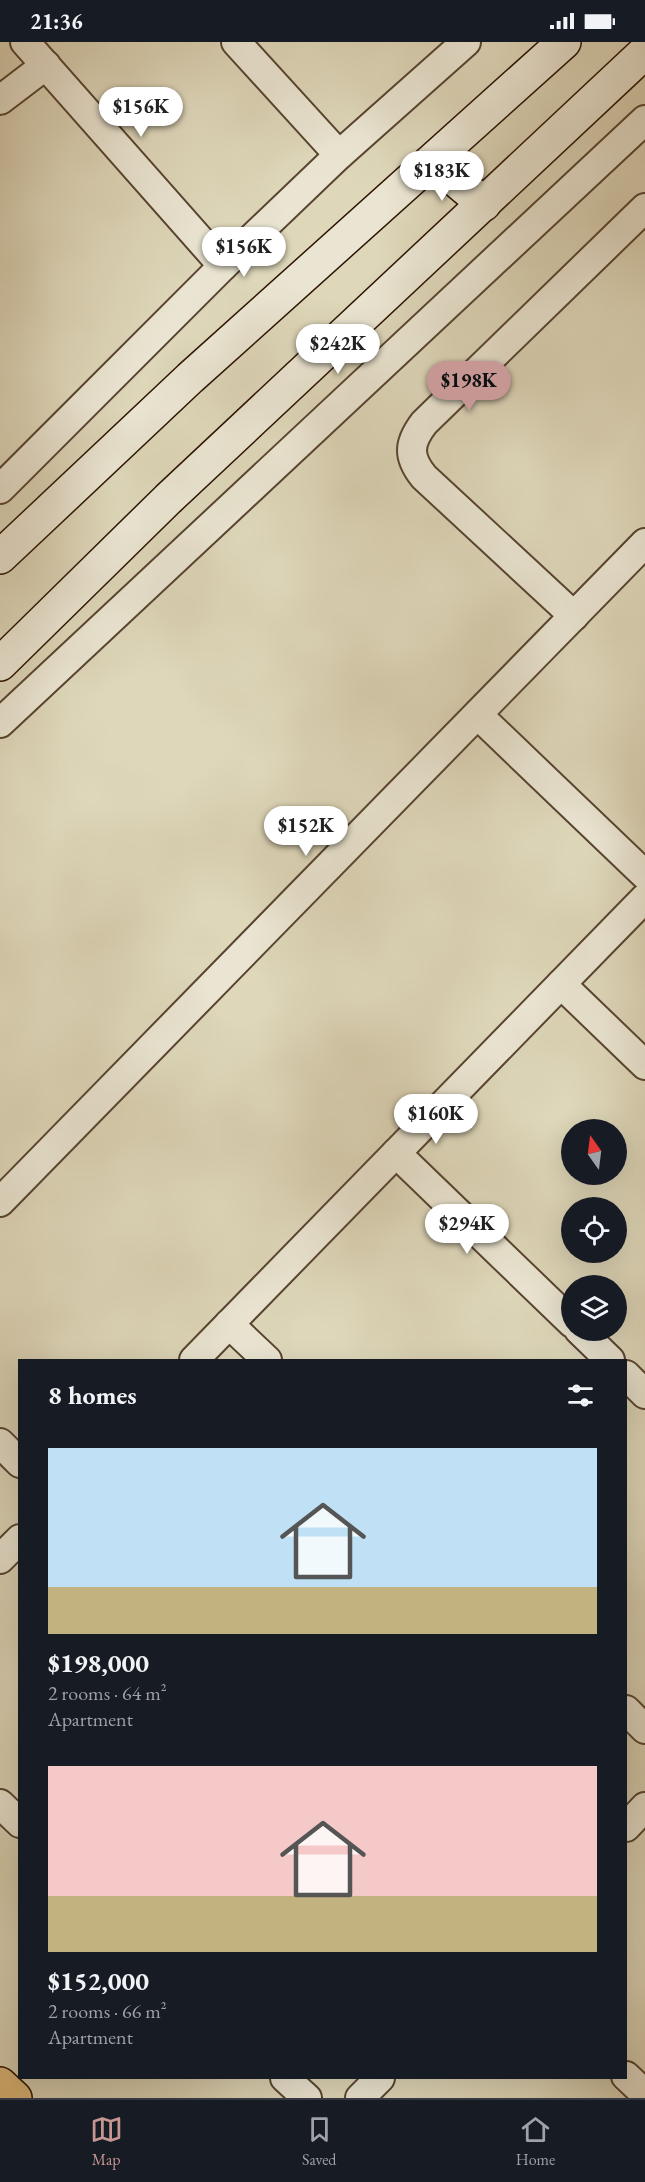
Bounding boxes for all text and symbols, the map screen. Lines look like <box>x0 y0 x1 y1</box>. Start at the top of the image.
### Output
text: 21:36 <box>30 7 83 36</box>
pin: $156K <box>99 87 183 138</box>
text: $156K <box>113 93 169 119</box>
pin: $183K <box>400 151 484 202</box>
text: $183K <box>414 157 470 183</box>
pin: $156K <box>202 227 286 278</box>
text: $156K <box>216 233 272 259</box>
pin: $242K <box>296 324 380 375</box>
text: $242K <box>310 330 366 356</box>
pin: $198K <box>427 361 511 412</box>
text: $198K <box>441 367 497 393</box>
pin: $152K <box>264 806 348 857</box>
text: $152K <box>278 812 334 838</box>
pin: $160K <box>394 1094 478 1145</box>
text: $160K <box>408 1100 464 1126</box>
north arrow <box>561 1119 627 1185</box>
map controls <box>561 1119 627 1341</box>
button: locate <box>561 1197 627 1263</box>
pin: $294K <box>425 1204 509 1255</box>
text: $294K <box>439 1210 495 1236</box>
button: layers <box>561 1275 627 1341</box>
text: 8 homes <box>48 1378 137 1412</box>
icon: filters <box>564 1379 597 1412</box>
icon: home <box>269 1487 377 1595</box>
text: $198,000 <box>48 1646 149 1680</box>
text: 2 rooms · 64 m² <box>48 1680 167 1706</box>
text: Apartment <box>48 1706 133 1732</box>
icon: home <box>269 1805 377 1913</box>
text: $152,000 <box>48 1964 149 1998</box>
text: 2 rooms · 66 m² <box>48 1998 167 2024</box>
text: Apartment <box>48 2024 133 2050</box>
tab: Map <box>90 2113 123 2170</box>
tab: Saved <box>302 2113 336 2170</box>
tab: Home <box>516 2113 555 2170</box>

